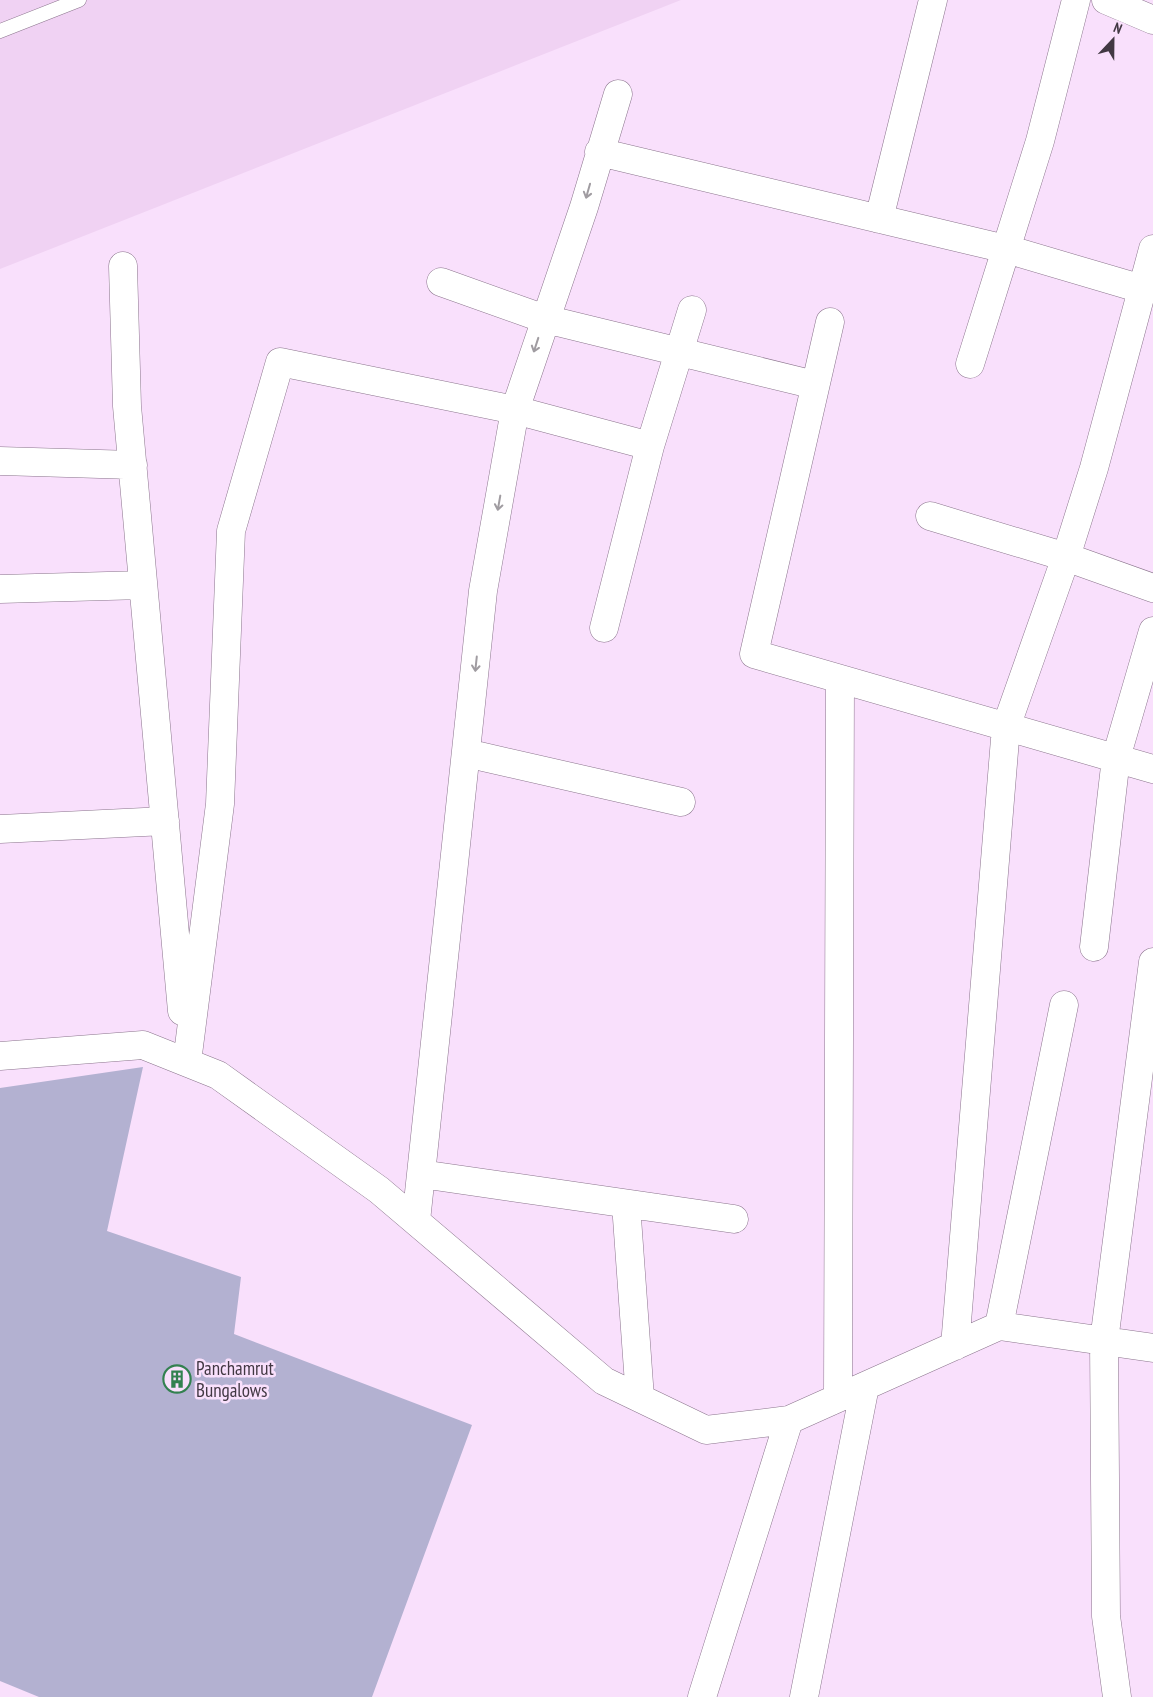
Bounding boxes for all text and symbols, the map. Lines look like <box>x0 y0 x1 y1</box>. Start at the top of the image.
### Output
north arrow <box>1088 15 1138 65</box>
text: N <box>1111 18 1125 38</box>
one-way arrow <box>583 183 593 199</box>
one-way arrow <box>531 337 541 353</box>
one-way arrow <box>494 495 503 511</box>
one-way arrow <box>471 655 481 671</box>
place label: Panchamrut Bungalows <box>196 1356 275 1402</box>
building icon: Panchamrut Bungalows <box>162 1364 192 1394</box>

